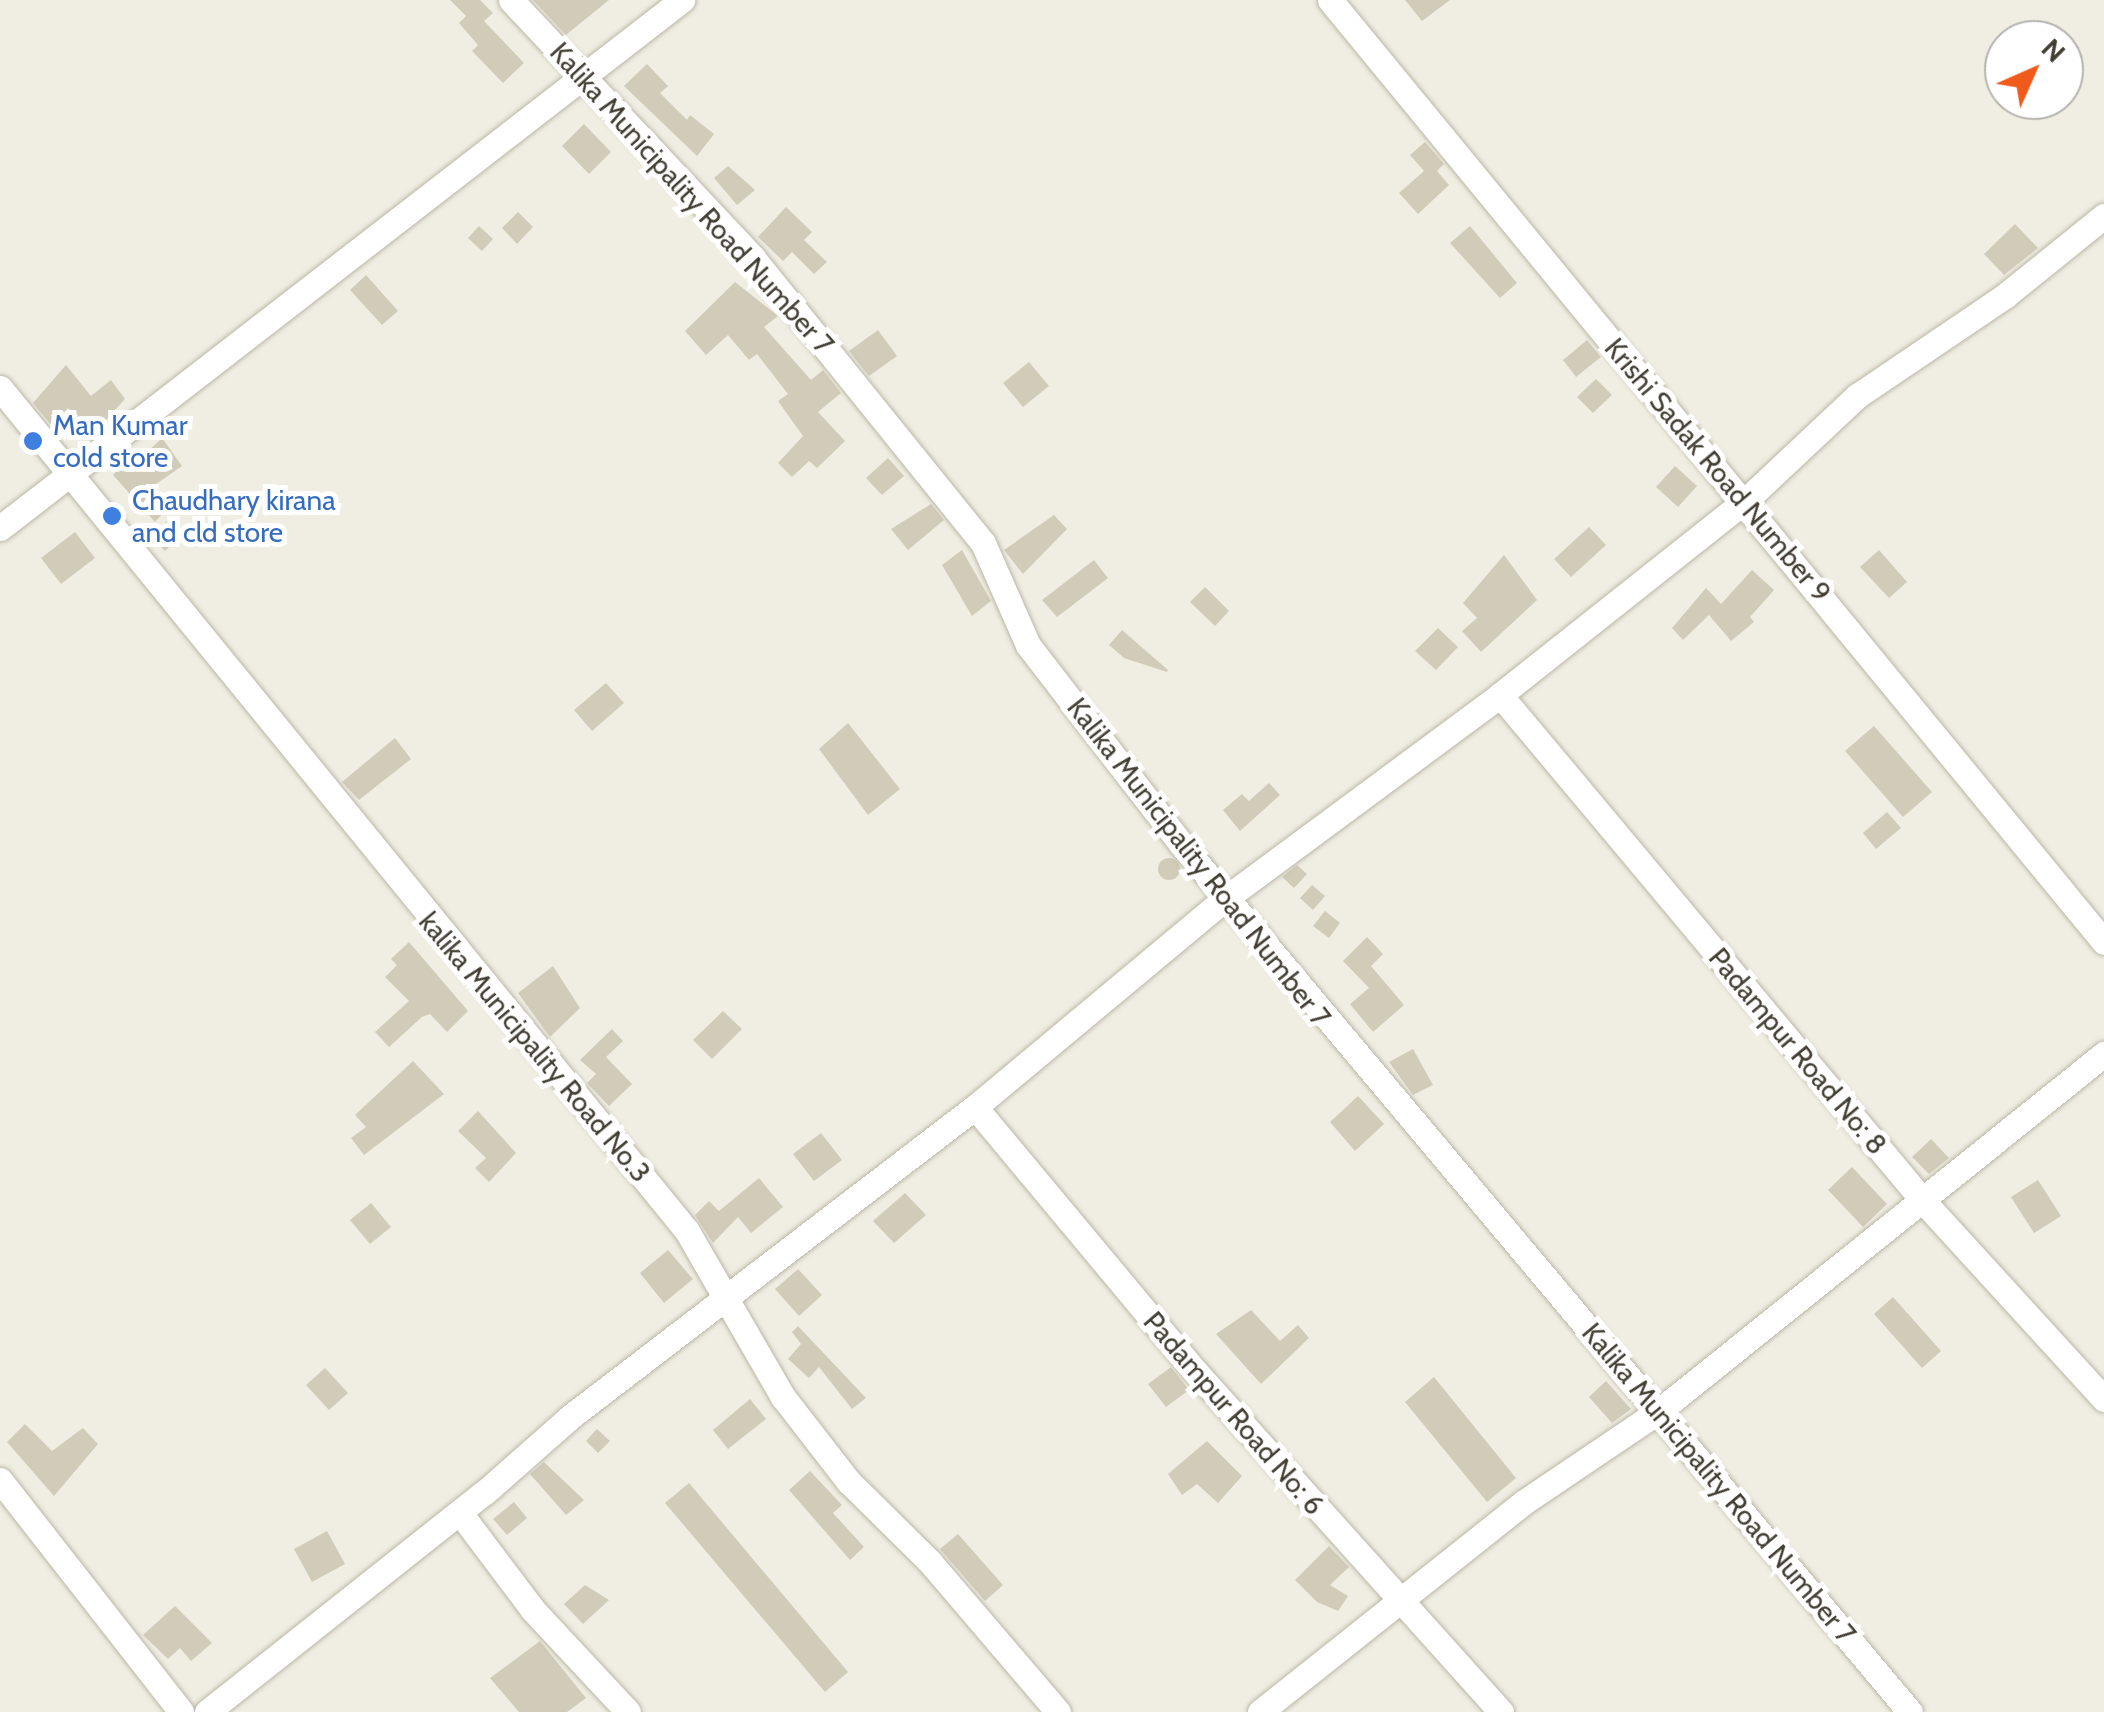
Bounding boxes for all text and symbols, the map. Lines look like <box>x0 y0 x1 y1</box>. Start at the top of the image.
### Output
north arrow <box>1984 20 2084 120</box>
text: N <box>2035 31 2073 69</box>
street label: Kalika Municipality Road Number 7 <box>543 35 841 361</box>
street label: Krishi Sadak Road Number 9 <box>1598 331 1838 609</box>
place label: Man Kumar cold store <box>53 408 188 474</box>
marker: Man Kumar cold store <box>22 430 44 452</box>
place label: Chaudhary kirana and cld store <box>132 483 336 549</box>
marker: Chaudhary kirana and cld store <box>101 505 123 527</box>
street label: Kalika Municipality Road Number 7 <box>1060 691 1338 1033</box>
street label: kalika Municipality Road No.3 <box>412 905 658 1189</box>
street label: Padampur Road No: 8 <box>1702 941 1894 1161</box>
street label: Padampur Road No: 6 <box>1137 1305 1331 1521</box>
street label: Kalika Municipality Road Number 7 <box>1575 1316 1863 1650</box>

